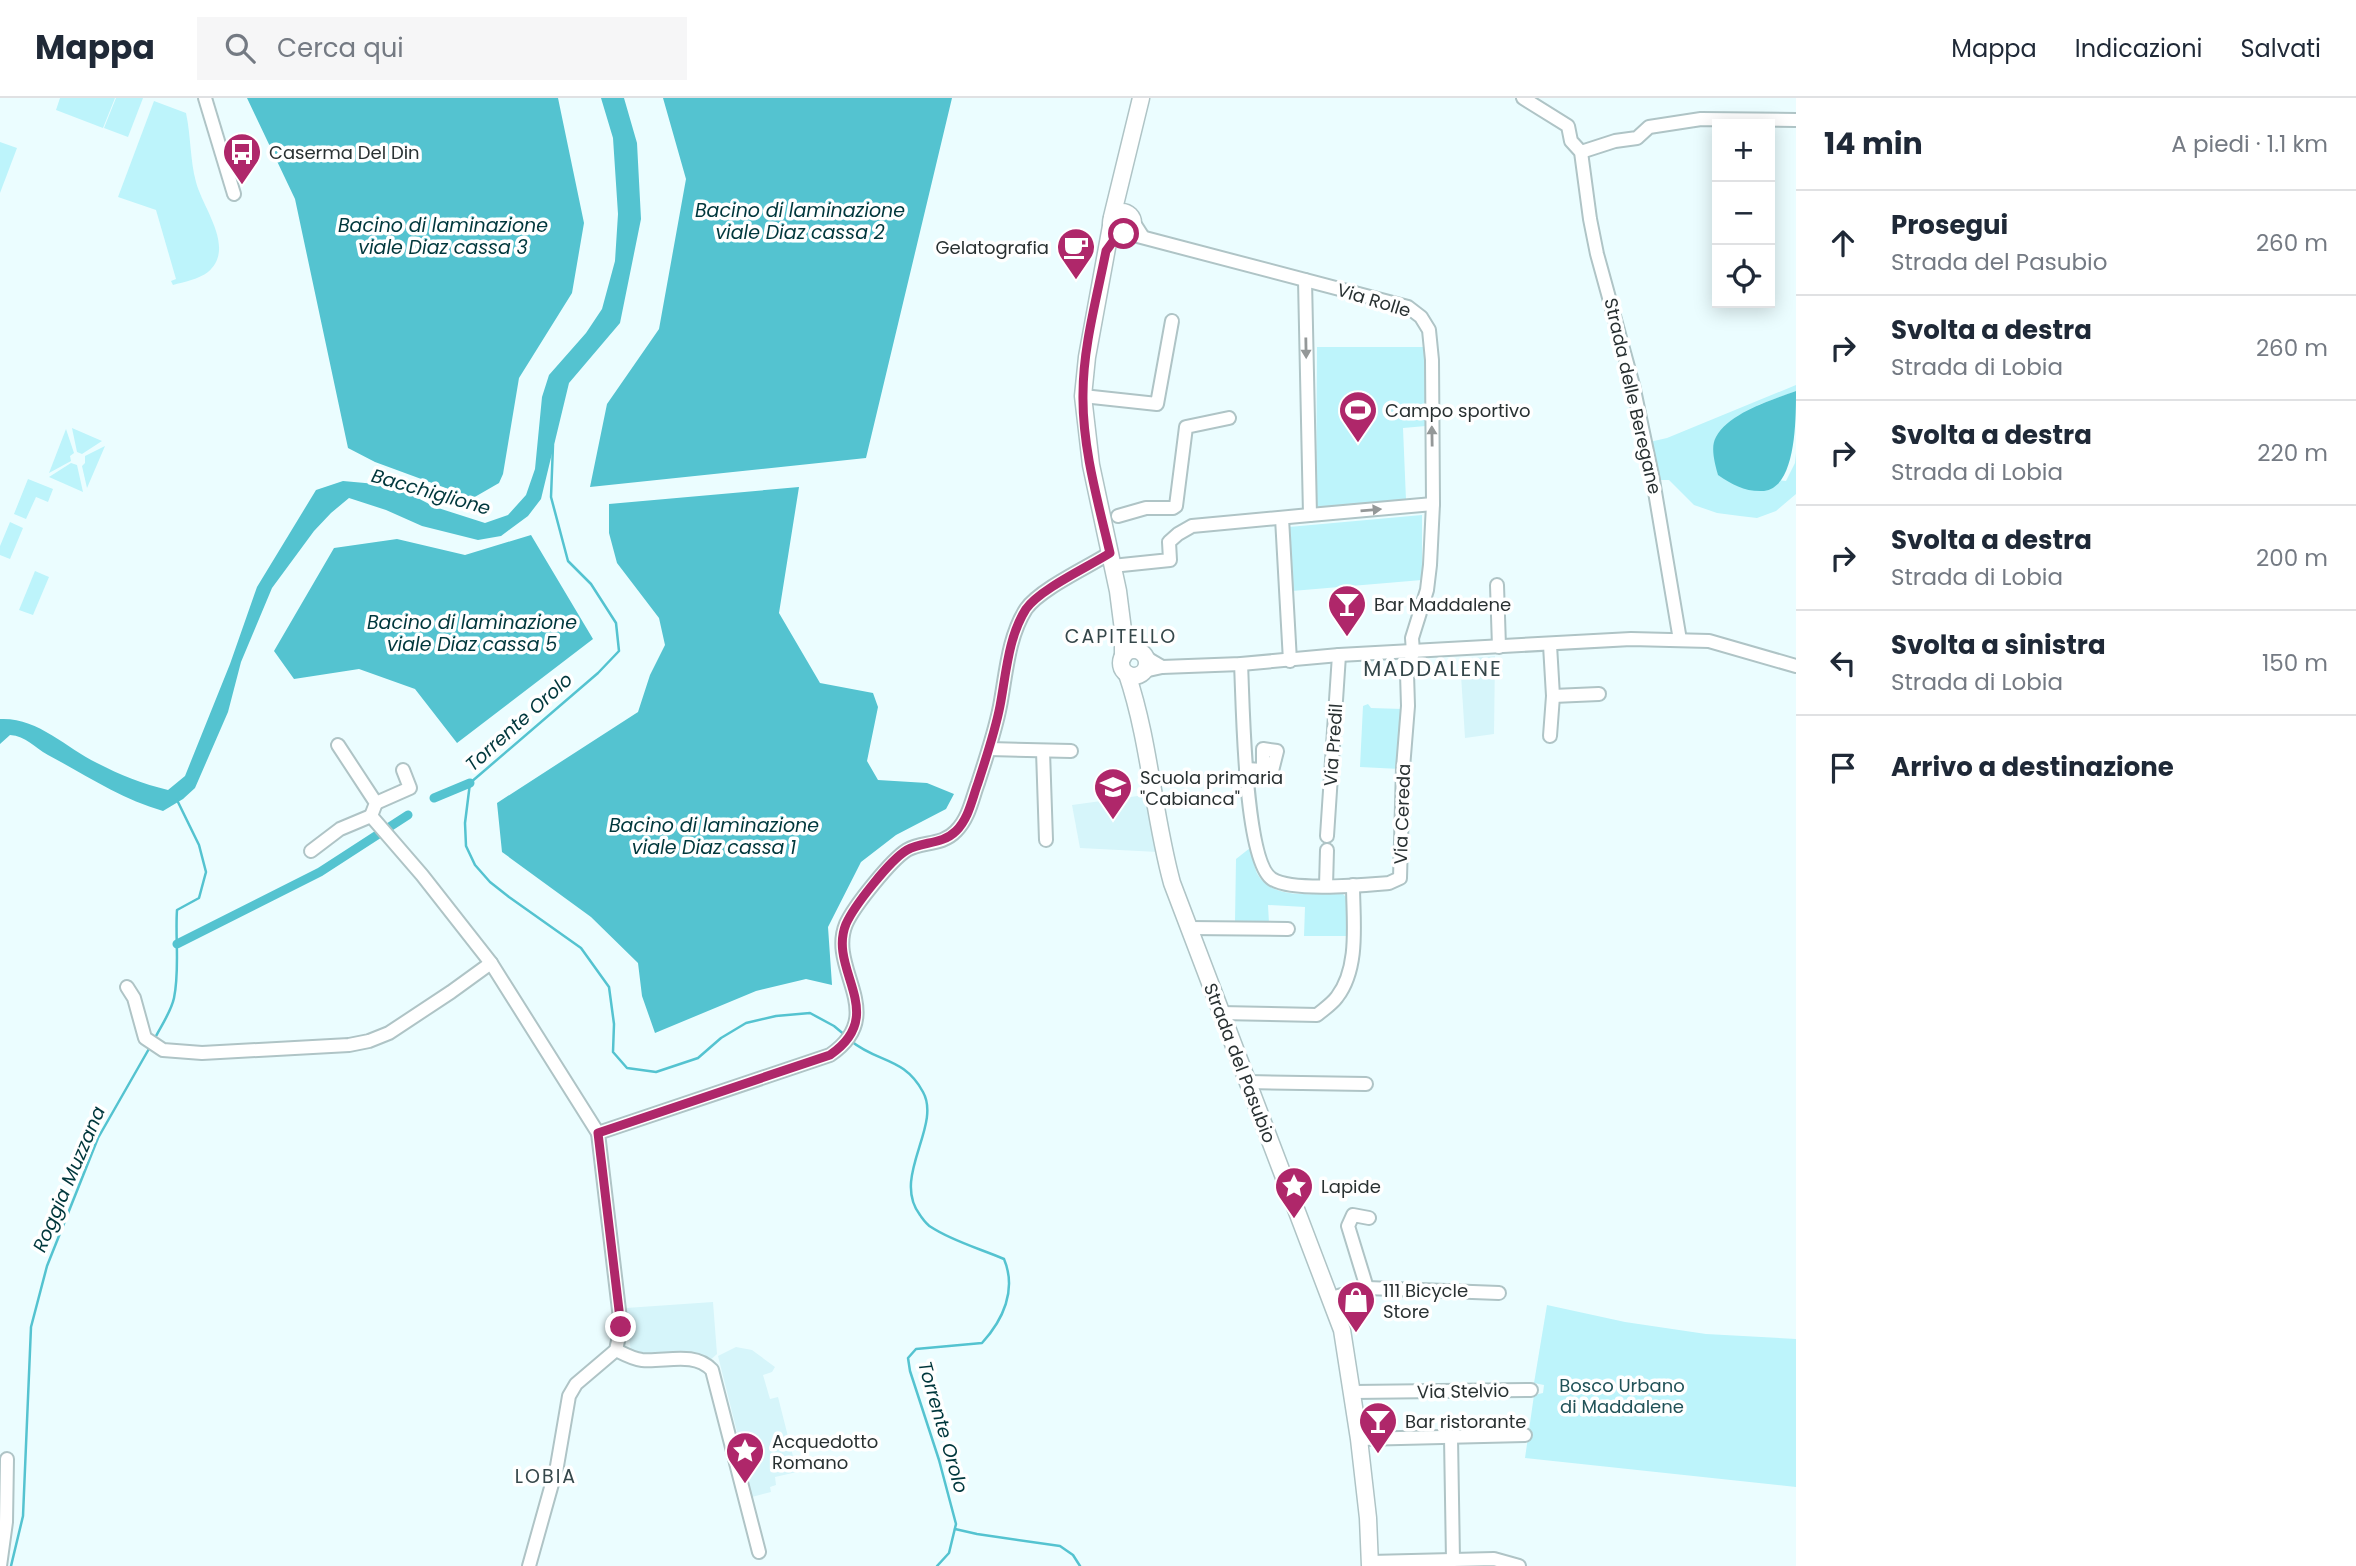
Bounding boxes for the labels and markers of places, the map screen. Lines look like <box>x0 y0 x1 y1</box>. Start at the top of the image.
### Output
bus stop icon: Caserma Del Din <box>221 131 263 186</box>
place label: Caserma Del Din <box>269 140 420 165</box>
cafe icon: Gelatografia <box>1055 226 1097 281</box>
place label: Gelatografia <box>936 235 1049 260</box>
sports icon: Campo sportivo <box>1337 389 1379 444</box>
place label: Campo sportivo <box>1385 398 1531 423</box>
bar icon: Bar Maddalene <box>1326 583 1368 638</box>
place label: Bar Maddalene <box>1374 592 1511 617</box>
place label: Scuola primaria "Cabianca" <box>1140 765 1283 811</box>
school or university icon: Scuola primaria "Cabianca" <box>1092 766 1134 821</box>
place icon: Lapide <box>1273 1165 1315 1220</box>
place label: Lapide <box>1321 1174 1381 1199</box>
place label: 111 Bicycle Store <box>1383 1278 1468 1324</box>
shop icon: 111 Bicycle Store <box>1335 1279 1377 1334</box>
bar icon: Bar ristorante <box>1357 1400 1399 1455</box>
place label: Bar ristorante <box>1405 1409 1526 1434</box>
place label: Acquedotto Romano <box>772 1429 878 1475</box>
place icon: Acquedotto Romano <box>724 1430 766 1485</box>

